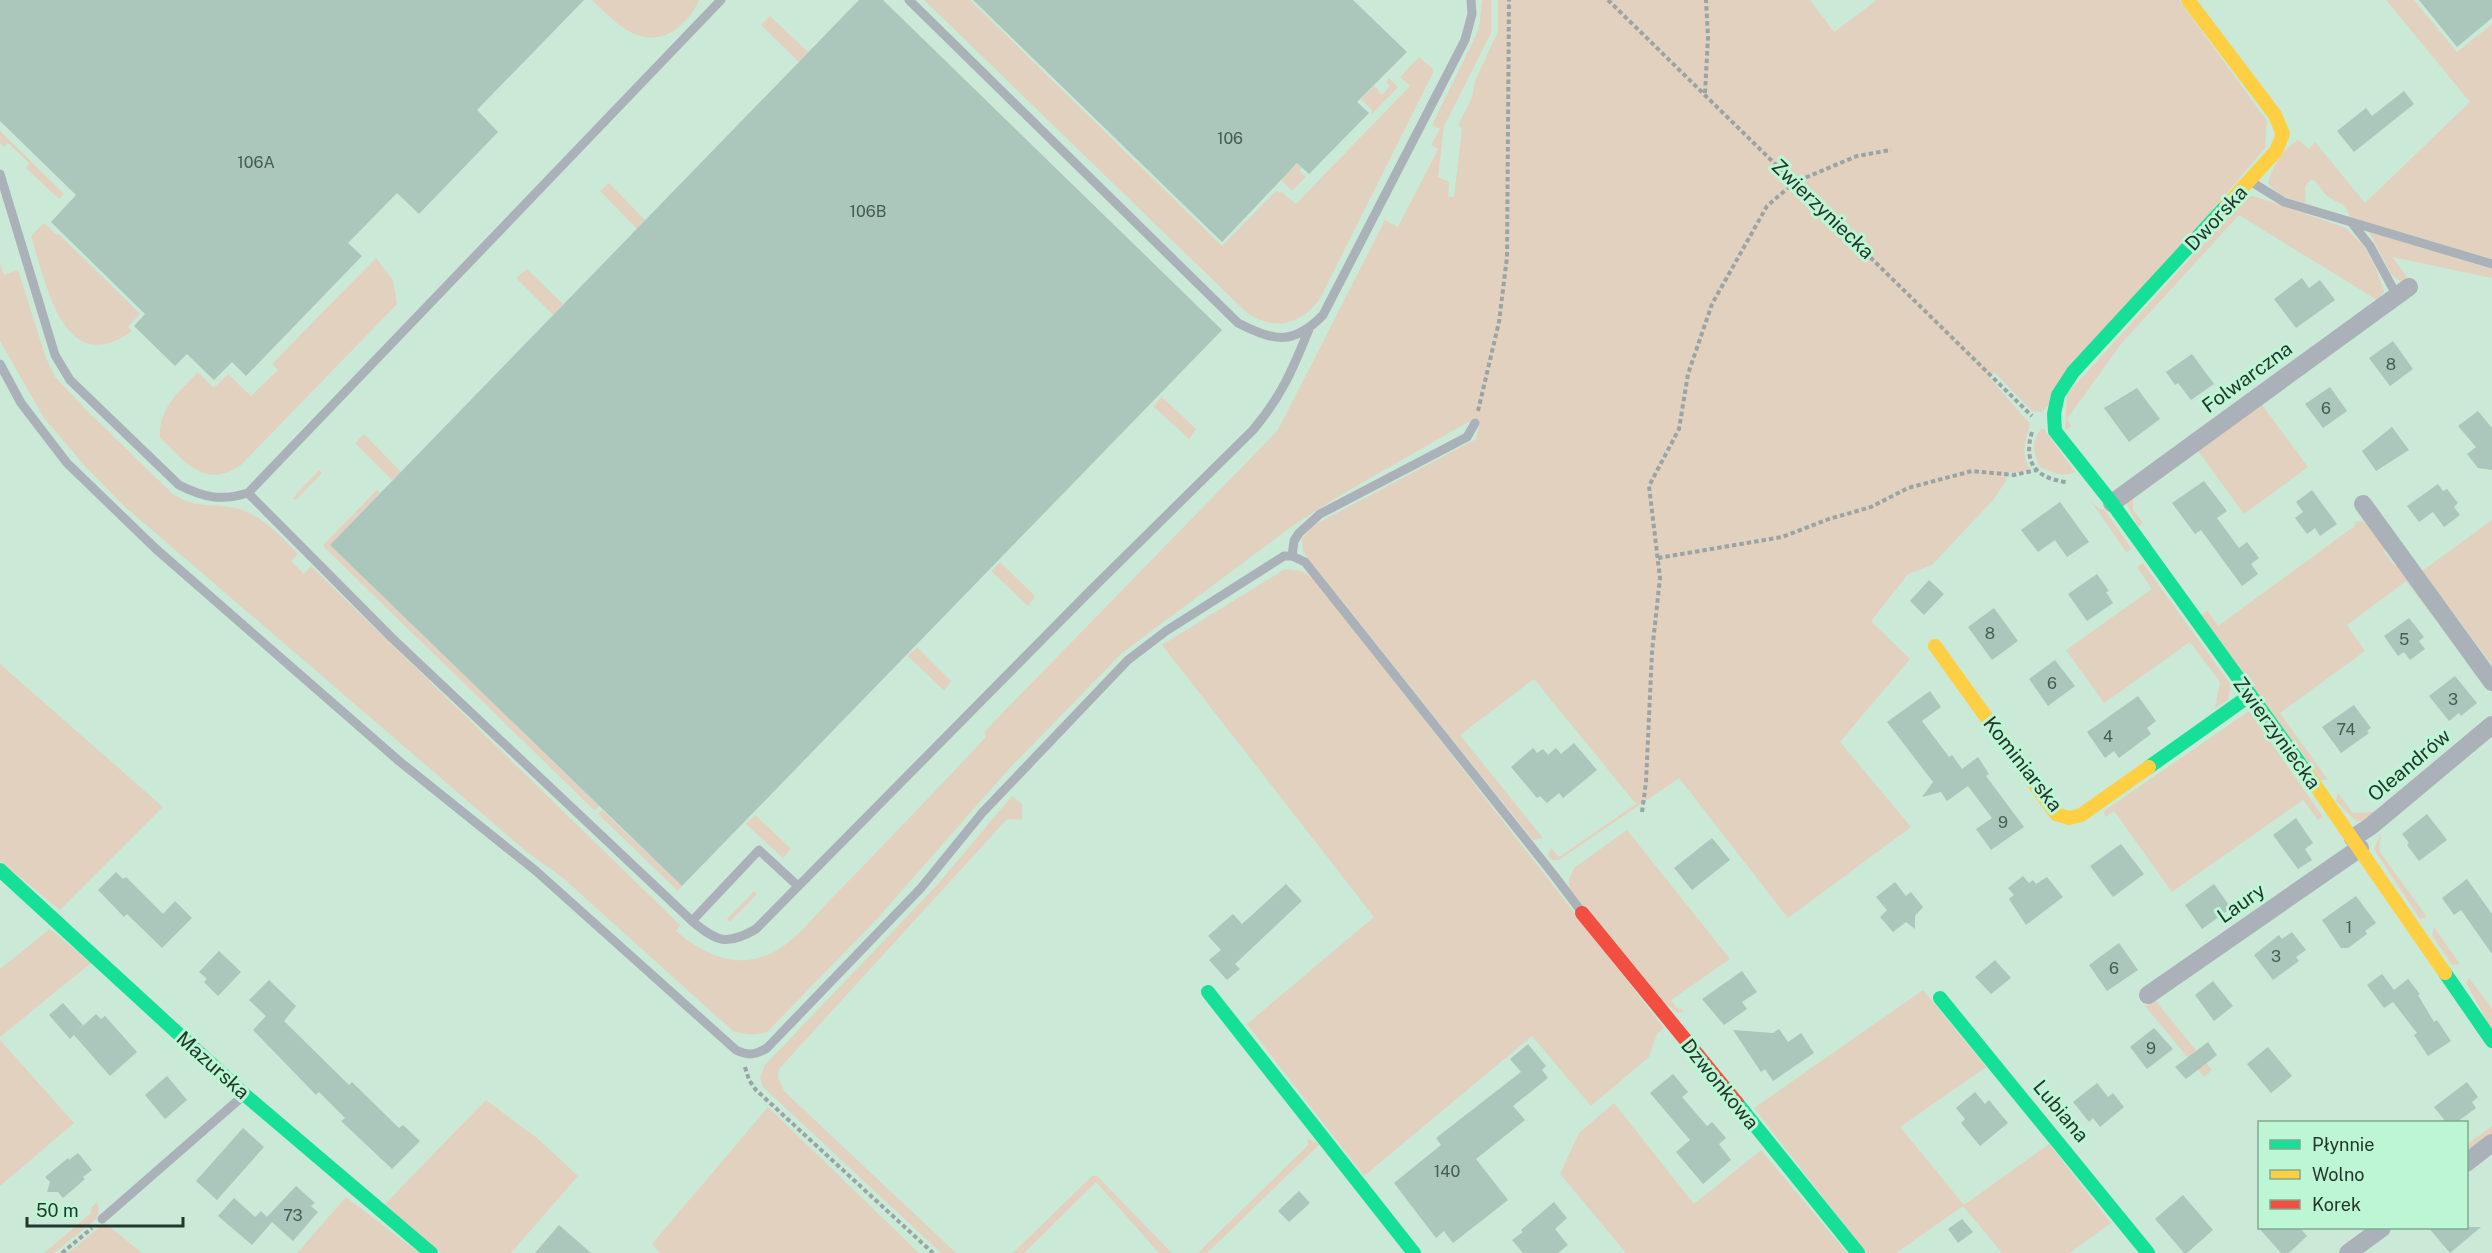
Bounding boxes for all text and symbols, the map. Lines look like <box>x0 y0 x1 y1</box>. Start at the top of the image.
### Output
house number: 106 <box>1217 129 1243 148</box>
house number: 106A <box>237 153 275 172</box>
street label: Zwierzyniecka <box>1767 154 1879 264</box>
street label: Dworska <box>2180 180 2252 256</box>
house number: 106B <box>850 202 886 221</box>
street label: Folwarczna <box>2197 336 2297 418</box>
house number: 8 <box>2386 355 2396 374</box>
house number: 6 <box>2321 399 2331 418</box>
house number: 8 <box>1985 624 1995 643</box>
house number: 5 <box>2399 630 2409 649</box>
street label: Zwierzyniecka <box>2228 672 2326 794</box>
house number: 6 <box>2047 674 2057 693</box>
house number: 3 <box>2448 690 2458 709</box>
street label: Kominiarska <box>1978 712 2068 816</box>
house number: 74 <box>2336 720 2356 739</box>
street label: Oleandrów <box>2363 723 2455 806</box>
house number: 4 <box>2103 727 2113 746</box>
house number: 9 <box>1998 813 2008 832</box>
street label: Laury <box>2212 878 2270 928</box>
house number: 1 <box>2346 918 2352 937</box>
house number: 3 <box>2271 947 2281 966</box>
house number: 6 <box>2109 959 2119 978</box>
street label: Mazurska <box>172 1026 254 1104</box>
street label: Dzwonkowa <box>1676 1034 1764 1134</box>
house number: 9 <box>2146 1039 2156 1058</box>
street label: Lubiana <box>2028 1075 2094 1147</box>
legend <box>2258 1121 2468 1229</box>
text: Płynnie <box>2312 1134 2375 1155</box>
house number: 140 <box>1434 1162 1460 1181</box>
text: Wolno <box>2312 1164 2364 1185</box>
scale bar <box>27 1190 183 1228</box>
text: Korek <box>2312 1194 2361 1215</box>
text: 50 m <box>36 1200 79 1221</box>
house number: 73 <box>283 1206 303 1225</box>

